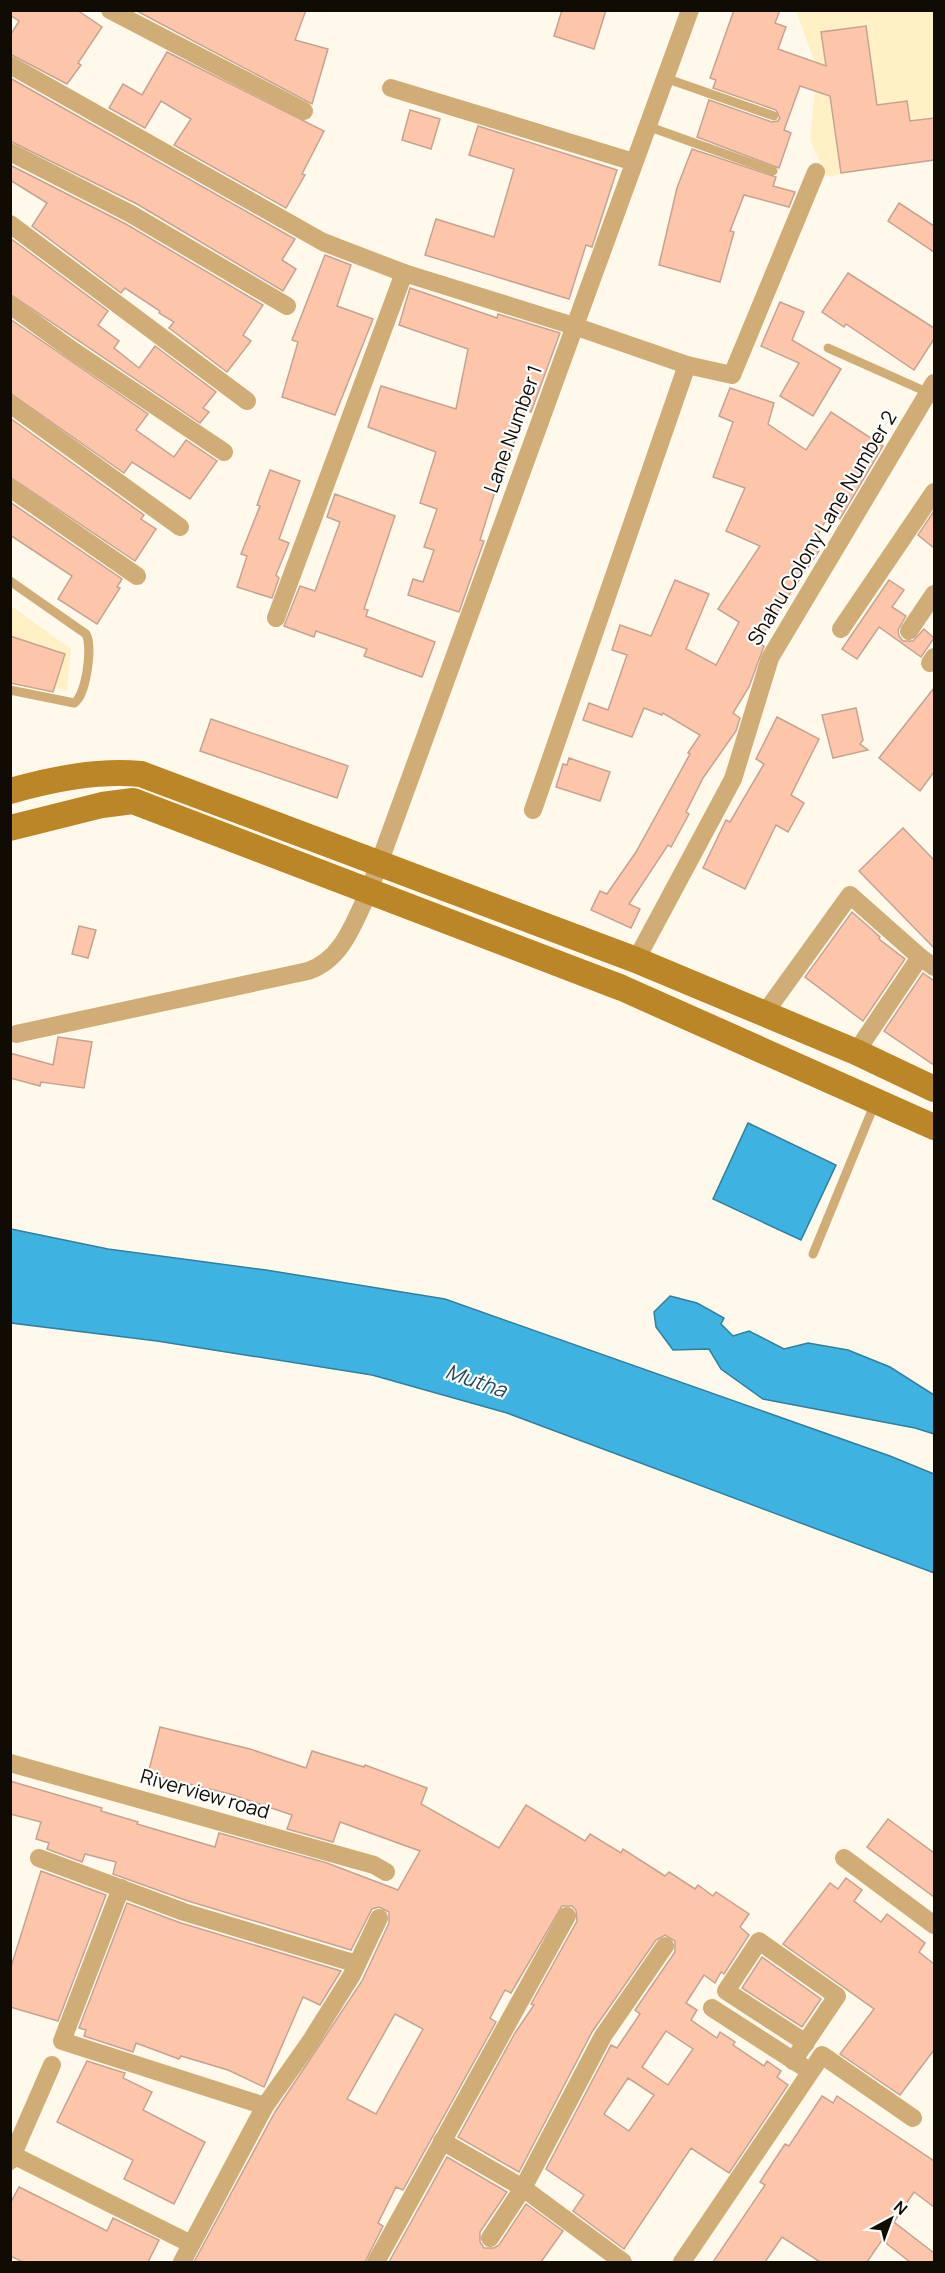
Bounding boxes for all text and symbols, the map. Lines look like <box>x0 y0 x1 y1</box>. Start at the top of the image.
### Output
street label: Lane Number 1 <box>477 361 548 496</box>
street label: Shahu Colony Lane Number 2 <box>741 405 902 650</box>
water label: Mutha <box>442 1357 512 1404</box>
street label: Riverview road <box>137 1762 273 1825</box>
north arrow <box>861 2189 921 2249</box>
text: N <box>889 2196 912 2220</box>

